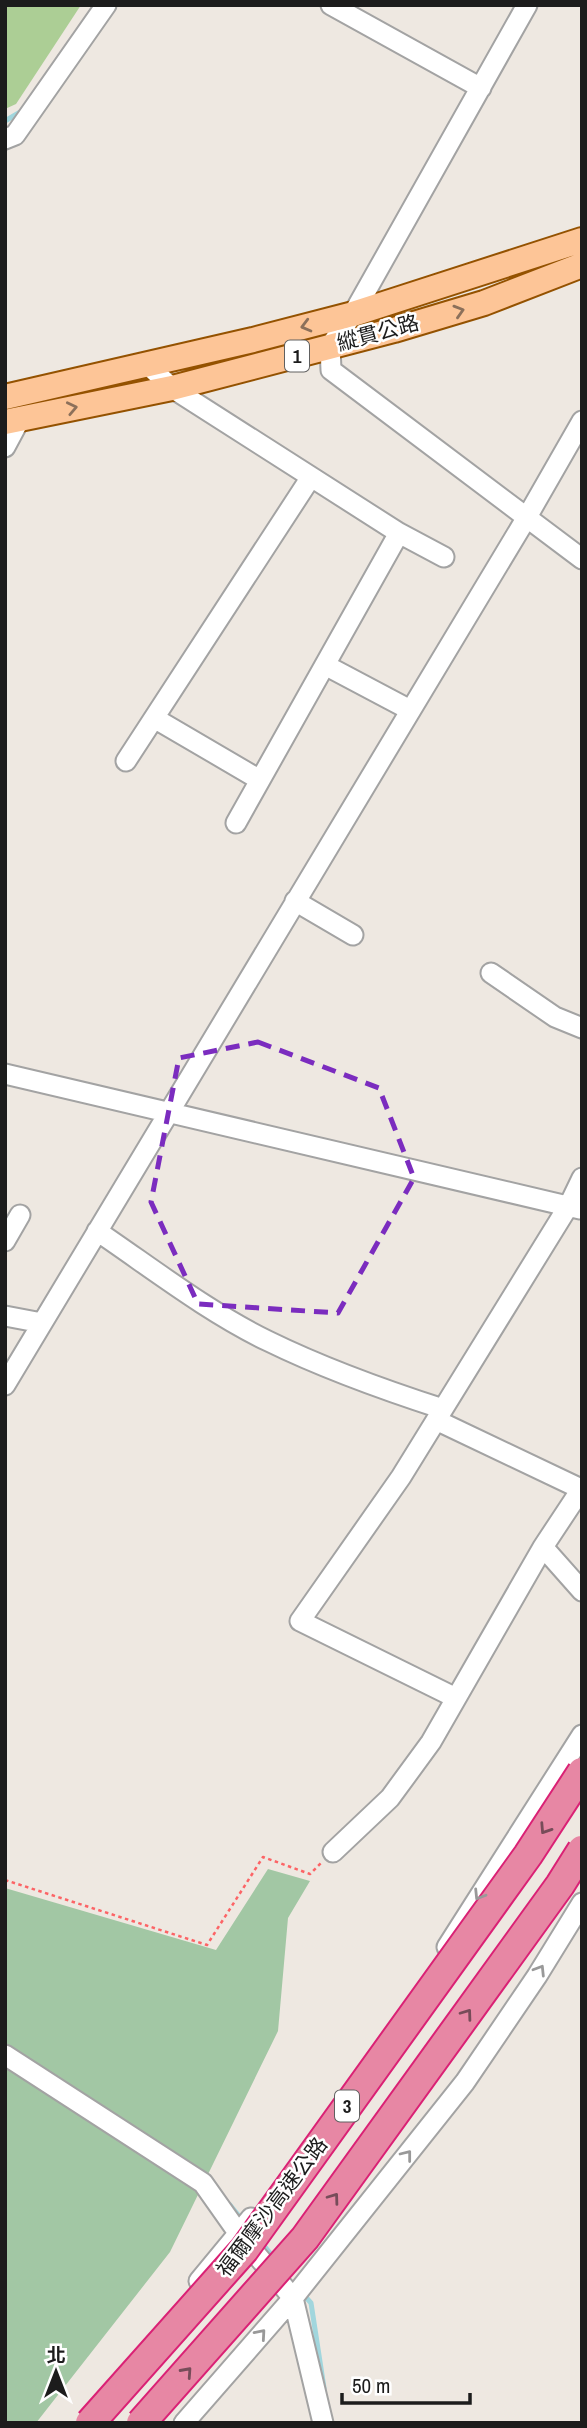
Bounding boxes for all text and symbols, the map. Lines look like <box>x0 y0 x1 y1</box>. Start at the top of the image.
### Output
one-way arrow <box>452 304 464 319</box>
street label: 縱貫公路 <box>334 308 422 357</box>
one-way arrow <box>301 318 313 333</box>
road number: 1 <box>285 340 309 372</box>
one-way arrow <box>66 402 78 417</box>
one-way arrow <box>540 1821 553 1834</box>
one-way arrow <box>474 1888 487 1901</box>
one-way arrow <box>532 1965 545 1978</box>
one-way arrow <box>459 2009 471 2022</box>
road number: 3 <box>335 2090 359 2122</box>
street label: 福爾摩沙高速公路 <box>209 2131 334 2283</box>
one-way arrow <box>399 2150 412 2162</box>
one-way arrow <box>325 2193 338 2206</box>
one-way arrow <box>253 2330 265 2343</box>
north arrow <box>21 2337 91 2407</box>
text: 北 <box>46 2342 66 2368</box>
scale bar <box>342 2362 470 2406</box>
one-way arrow <box>178 2367 191 2380</box>
text: 50 m <box>352 2371 390 2400</box>

